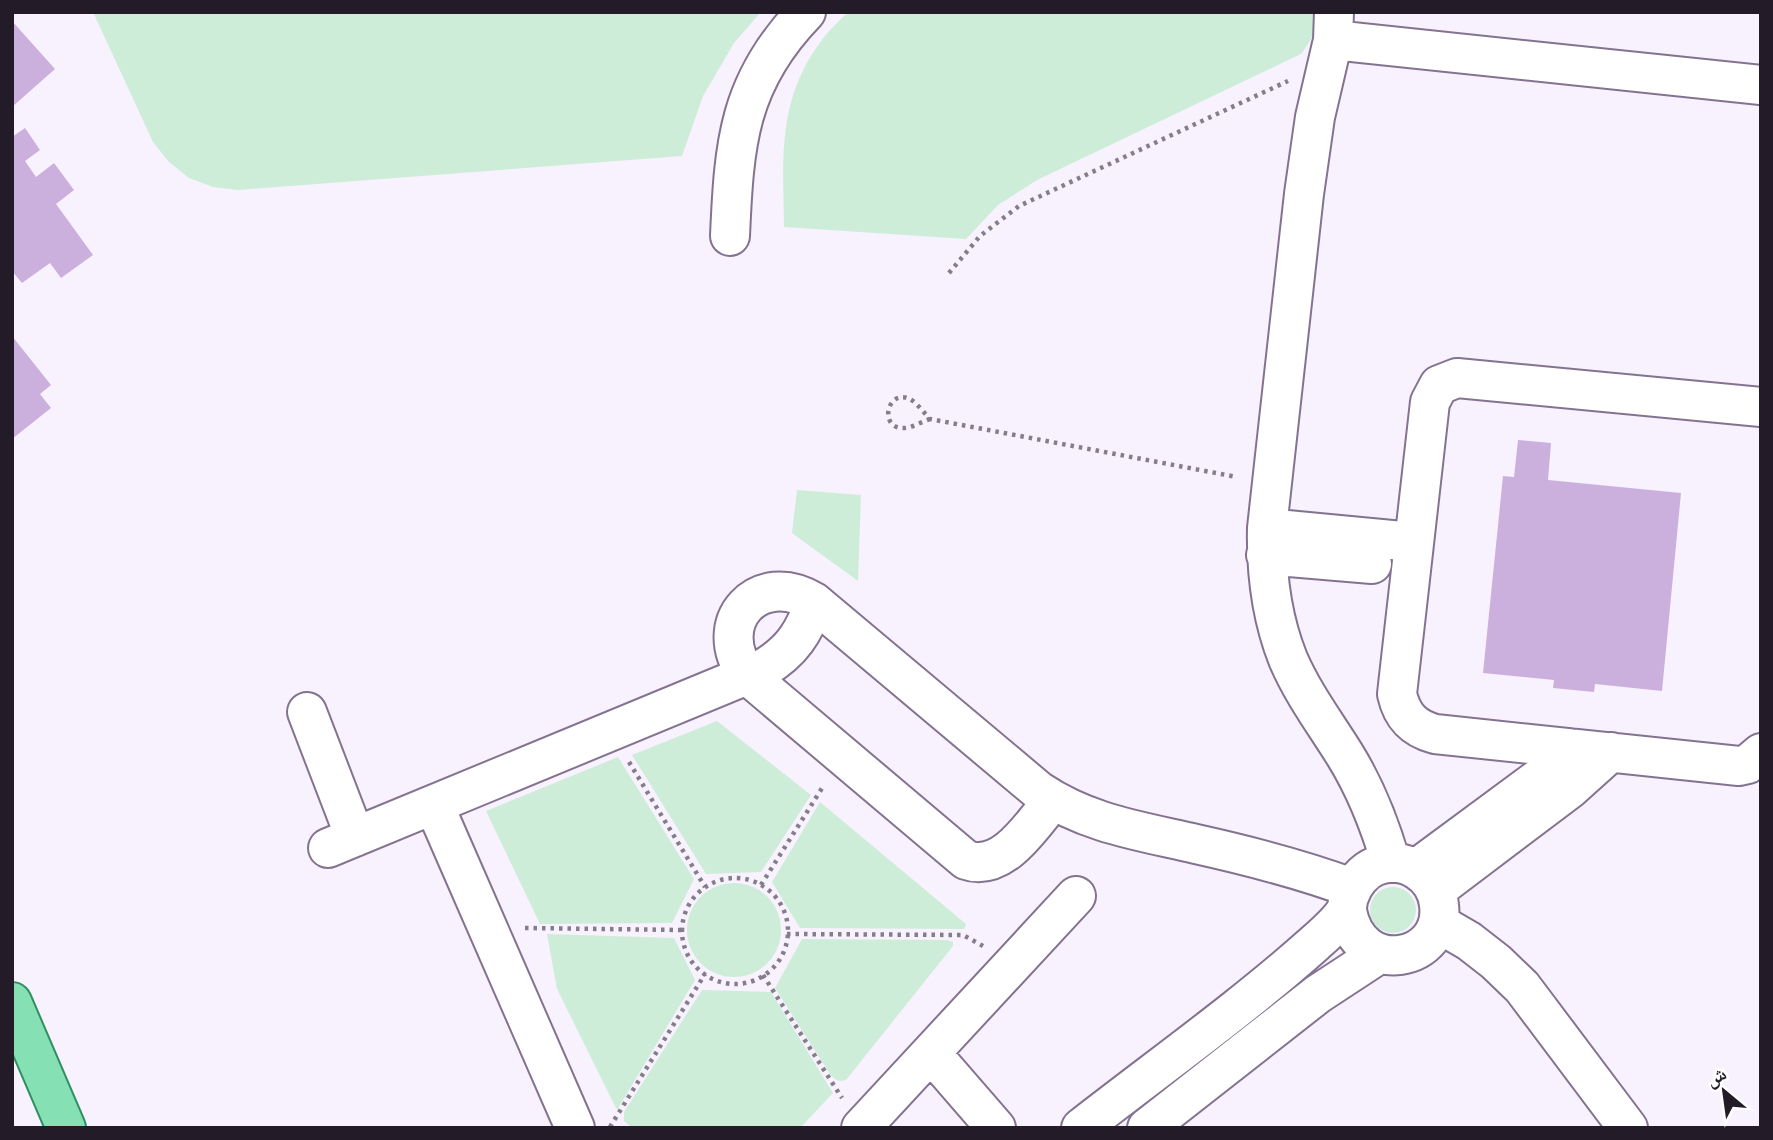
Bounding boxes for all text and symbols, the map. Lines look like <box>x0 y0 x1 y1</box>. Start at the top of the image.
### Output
north arrow <box>1689 1056 1759 1126</box>
text: ش <box>1702 1062 1730 1092</box>

